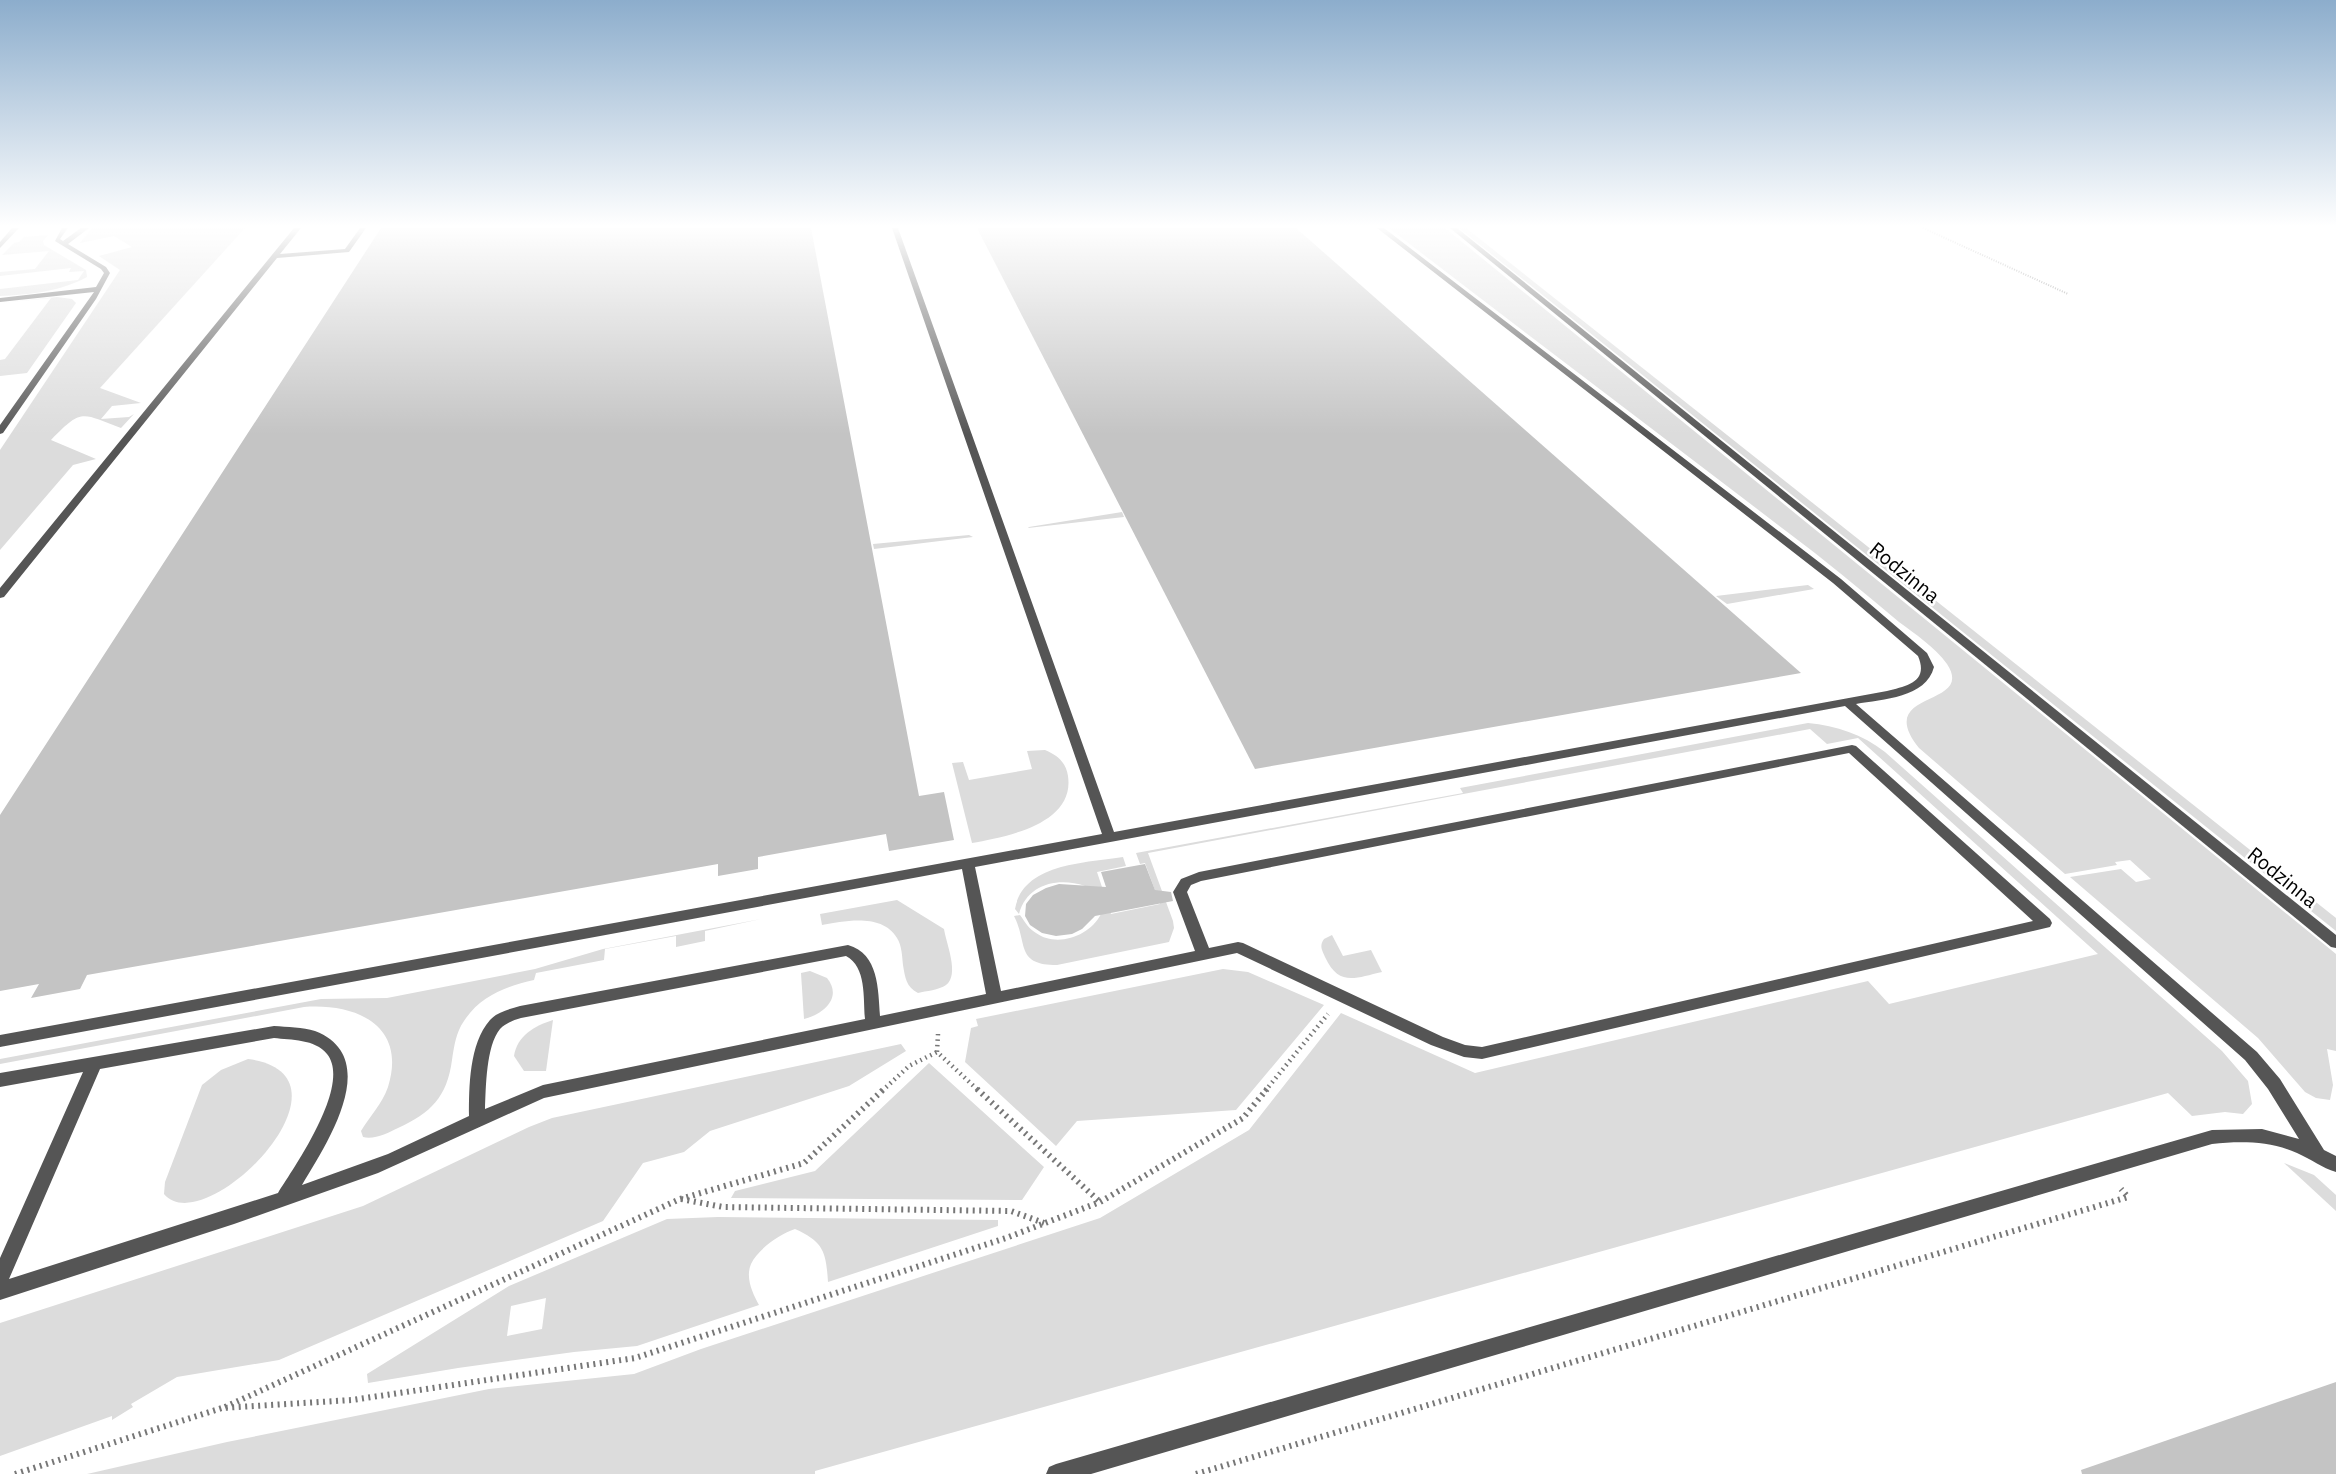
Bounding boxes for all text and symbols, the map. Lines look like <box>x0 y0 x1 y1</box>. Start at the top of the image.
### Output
street label: Rodzinna <box>1864 535 1946 609</box>
street label: Rodzinna <box>2242 840 2324 914</box>

